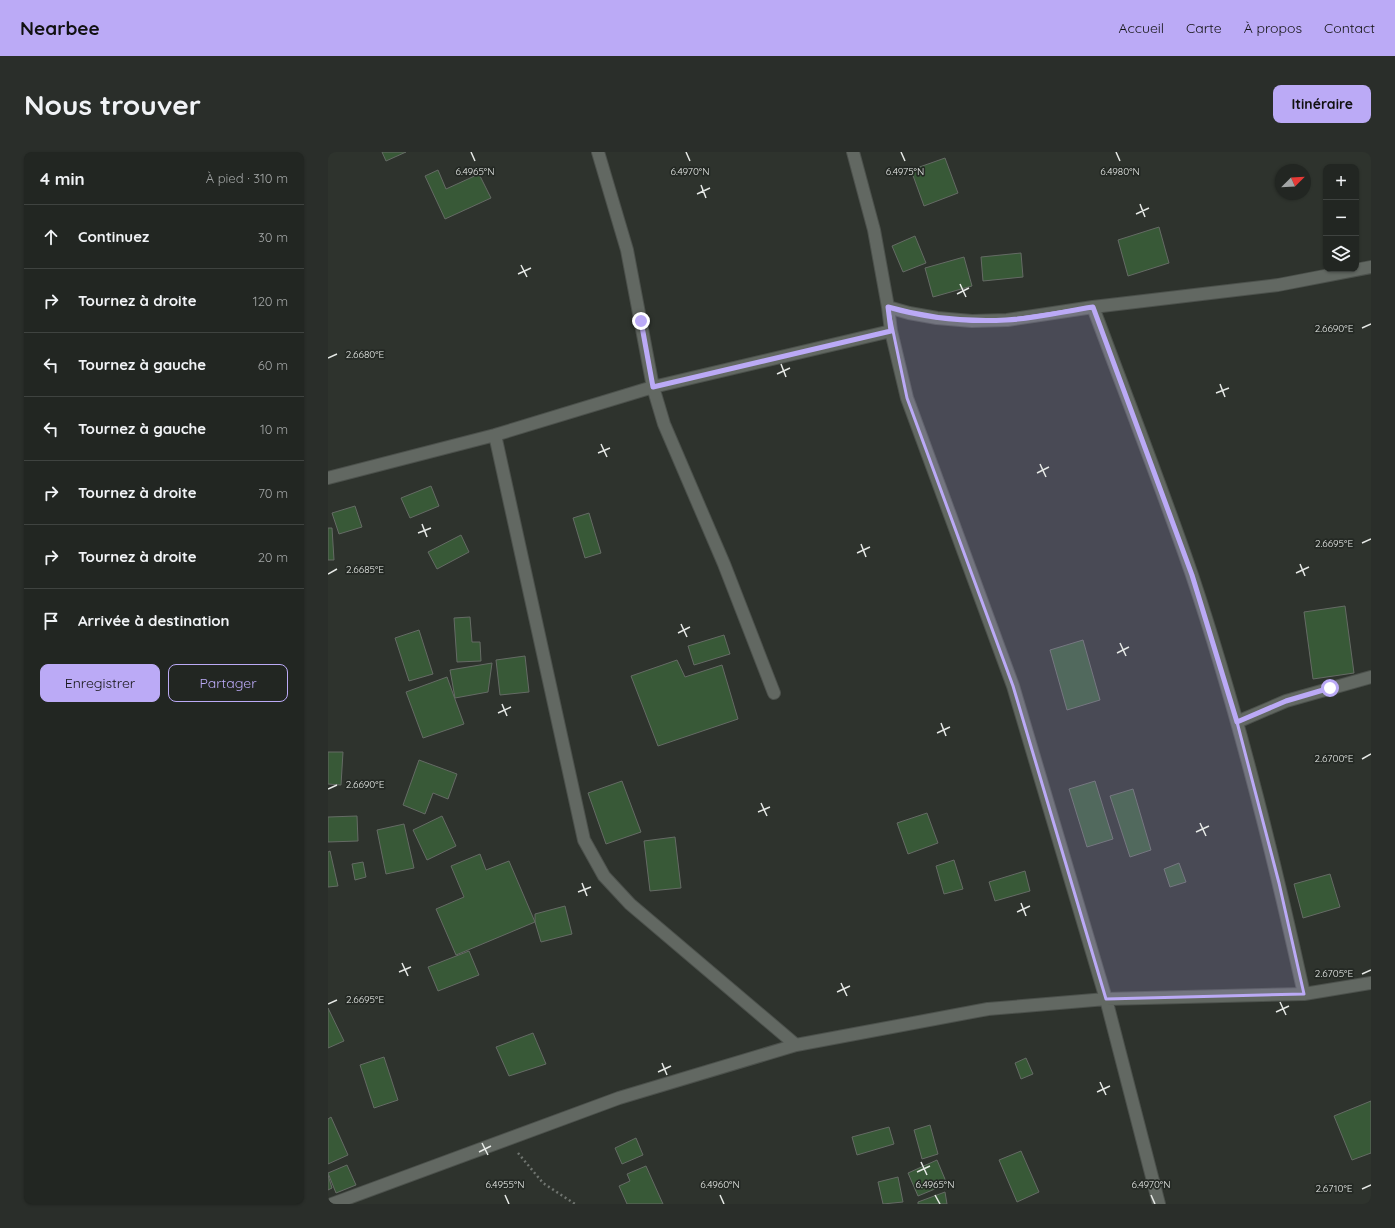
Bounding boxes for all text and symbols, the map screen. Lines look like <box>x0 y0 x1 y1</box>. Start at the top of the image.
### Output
text: Nearbee <box>20 16 100 40</box>
text: Accueil <box>1118 19 1164 37</box>
text: Carte <box>1186 19 1222 37</box>
text: À propos <box>1244 19 1302 37</box>
text: Contact <box>1324 19 1375 37</box>
button: Itinéraire <box>1273 85 1371 123</box>
text: Nous trouver <box>24 87 201 122</box>
north arrow <box>1275 164 1311 200</box>
map controls <box>1323 164 1359 272</box>
button: + <box>1323 164 1359 200</box>
text: 6.4965°N <box>456 165 494 178</box>
text: 6.4970°N <box>671 165 709 178</box>
text: 6.4975°N <box>886 165 924 178</box>
text: 6.4980°N <box>1100 165 1140 178</box>
text: 4 min <box>40 168 85 189</box>
text: À pied · 310 m <box>206 170 288 186</box>
button: − <box>1323 200 1359 236</box>
icon: ahead <box>40 226 62 248</box>
text: Continuez <box>78 227 149 246</box>
text: 30 m <box>258 229 288 245</box>
button: layers <box>1323 236 1359 272</box>
icon: right <box>40 290 62 312</box>
text: Tournez à droite <box>78 291 197 310</box>
text: 120 m <box>253 293 288 309</box>
route end <box>632 312 650 330</box>
text: 2.6690°E <box>1315 322 1354 335</box>
text: 2.6680°E <box>346 348 385 361</box>
icon: left <box>40 354 62 376</box>
text: Tournez à gauche <box>78 355 206 374</box>
text: 60 m <box>258 357 288 373</box>
icon: left <box>40 418 62 440</box>
text: Tournez à gauche <box>78 419 206 438</box>
text: 10 m <box>260 421 288 437</box>
icon: right <box>40 482 62 504</box>
text: Tournez à droite <box>78 483 197 502</box>
text: 70 m <box>258 485 288 501</box>
text: 2.6695°E <box>1315 537 1353 550</box>
icon: right <box>40 546 62 568</box>
text: Tournez à droite <box>78 547 197 566</box>
text: 20 m <box>258 549 288 565</box>
text: 2.6685°E <box>346 563 384 576</box>
icon: arrive <box>40 610 62 632</box>
text: Arrivée à destination <box>78 611 230 630</box>
button: Enregistrer <box>40 664 160 702</box>
button: Partager <box>168 664 288 702</box>
route start <box>1321 679 1339 697</box>
text: 2.6700°E <box>1315 752 1354 765</box>
text: 2.6690°E <box>346 778 385 791</box>
text: 2.6705°E <box>1315 967 1353 980</box>
text: 2.6695°E <box>346 993 384 1006</box>
text: 6.4955°N <box>485 1178 525 1191</box>
text: 6.4960°N <box>700 1178 740 1191</box>
text: 6.4965°N <box>916 1178 954 1191</box>
text: 6.4970°N <box>1132 1178 1170 1191</box>
text: 2.6710°E <box>1316 1182 1353 1195</box>

